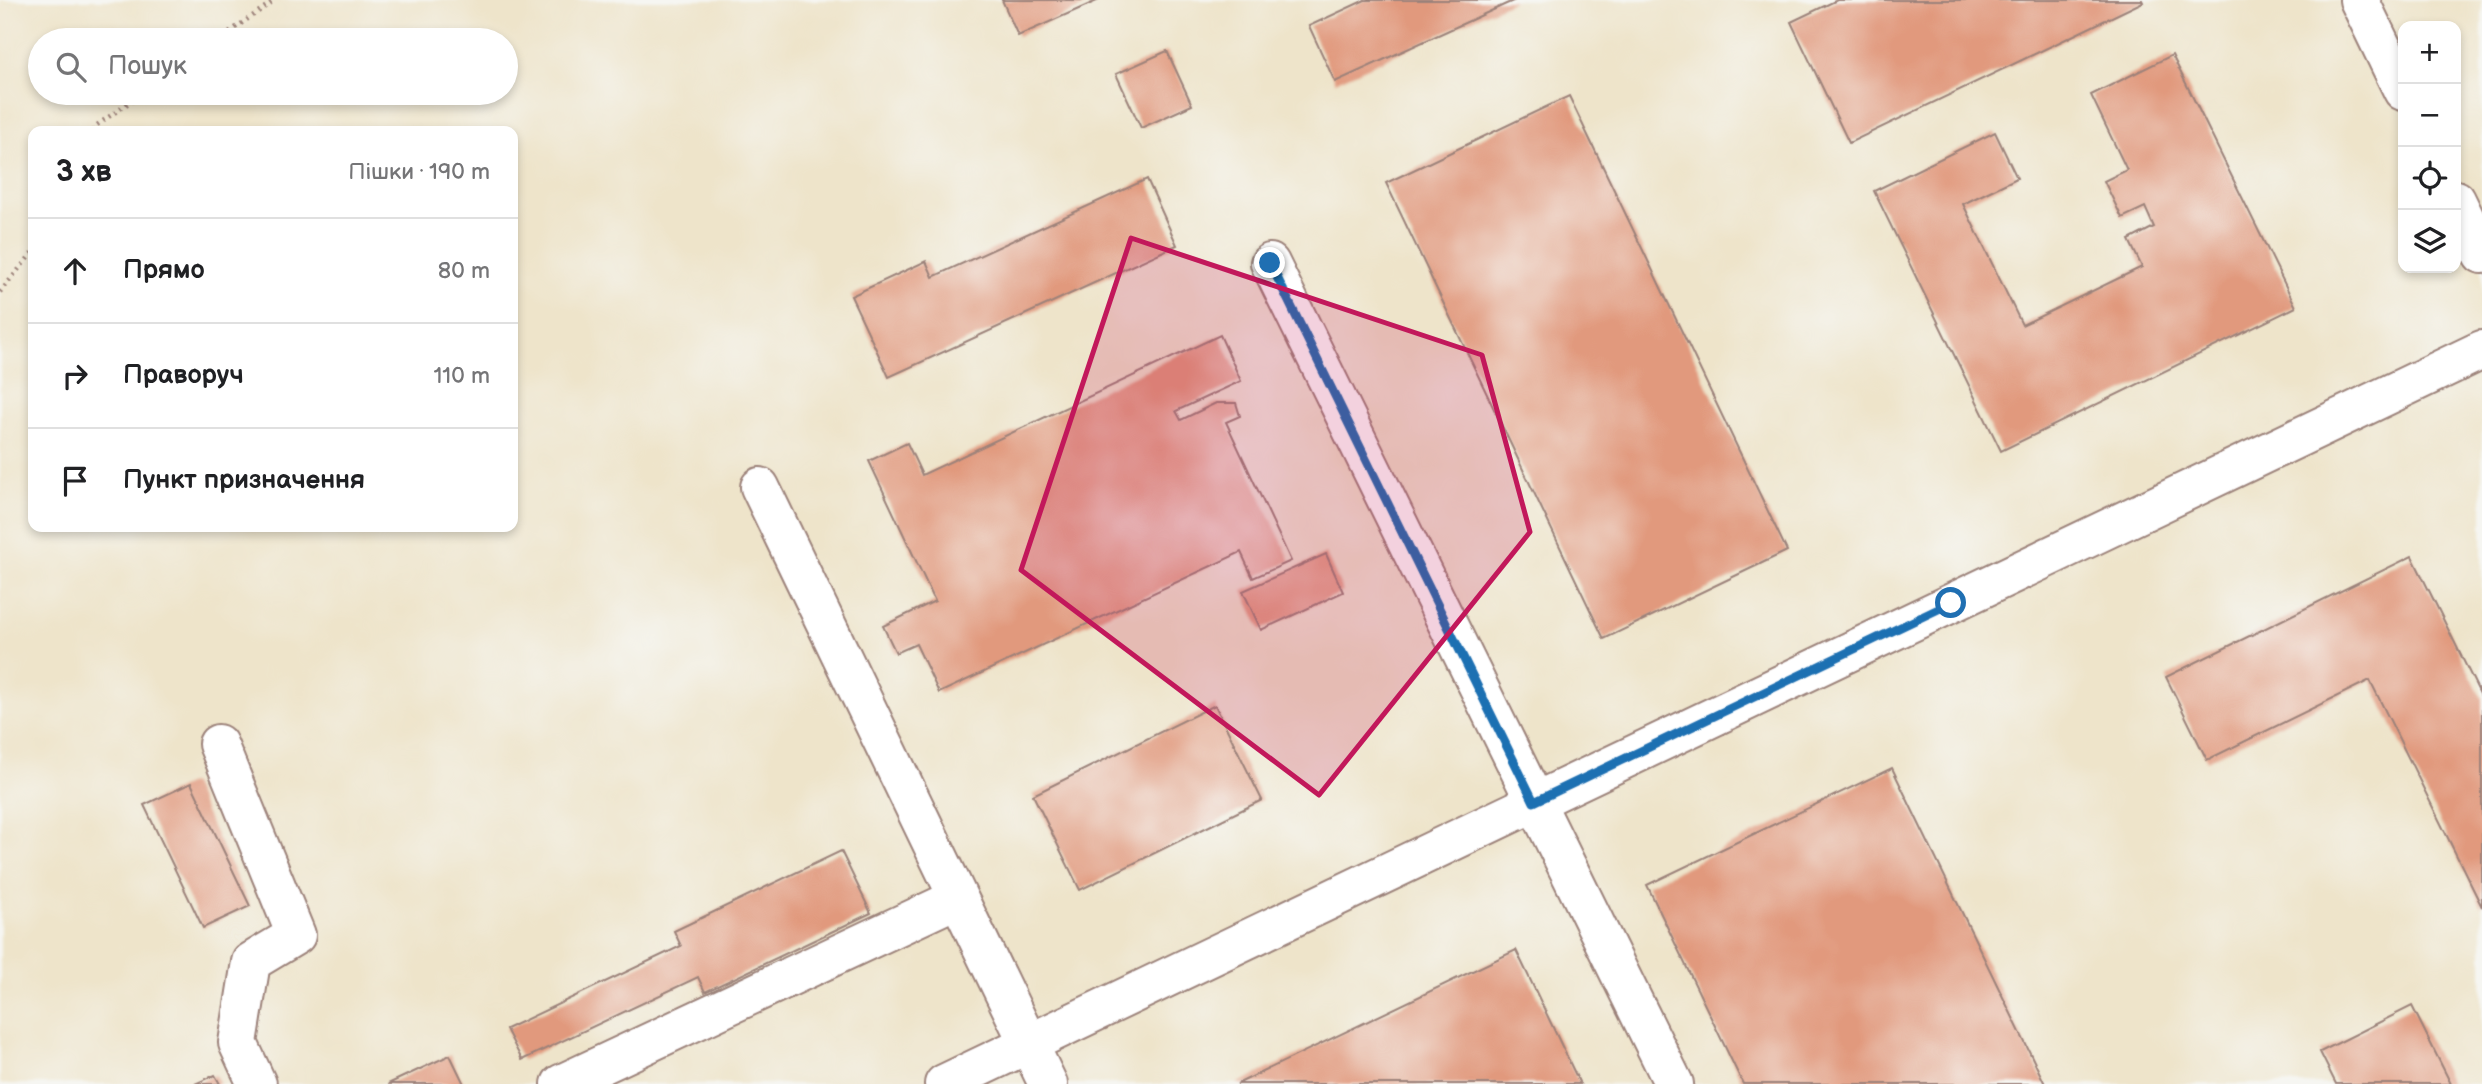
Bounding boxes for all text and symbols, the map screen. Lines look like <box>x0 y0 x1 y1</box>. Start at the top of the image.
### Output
map controls <box>2398 21 2461 273</box>
button: + <box>2398 21 2461 84</box>
search box <box>28 28 518 105</box>
icon: search <box>52 48 90 86</box>
text: Пошук <box>108 51 187 82</box>
button: − <box>2398 84 2461 147</box>
button: locate <box>2398 147 2461 210</box>
text: 3 хв <box>56 154 112 190</box>
text: Пішки · 190 m <box>348 158 490 186</box>
button: layers <box>2398 210 2461 273</box>
route end <box>1254 247 1285 278</box>
icon: ahead <box>56 252 94 290</box>
text: Прямо <box>123 255 205 286</box>
text: 80 m <box>438 257 490 285</box>
icon: right <box>56 357 94 395</box>
text: Праворуч <box>123 360 244 391</box>
text: 110 m <box>433 362 490 390</box>
icon: arrive <box>56 462 94 500</box>
text: Пункт призначення <box>123 465 365 496</box>
route start <box>1935 587 1966 618</box>

